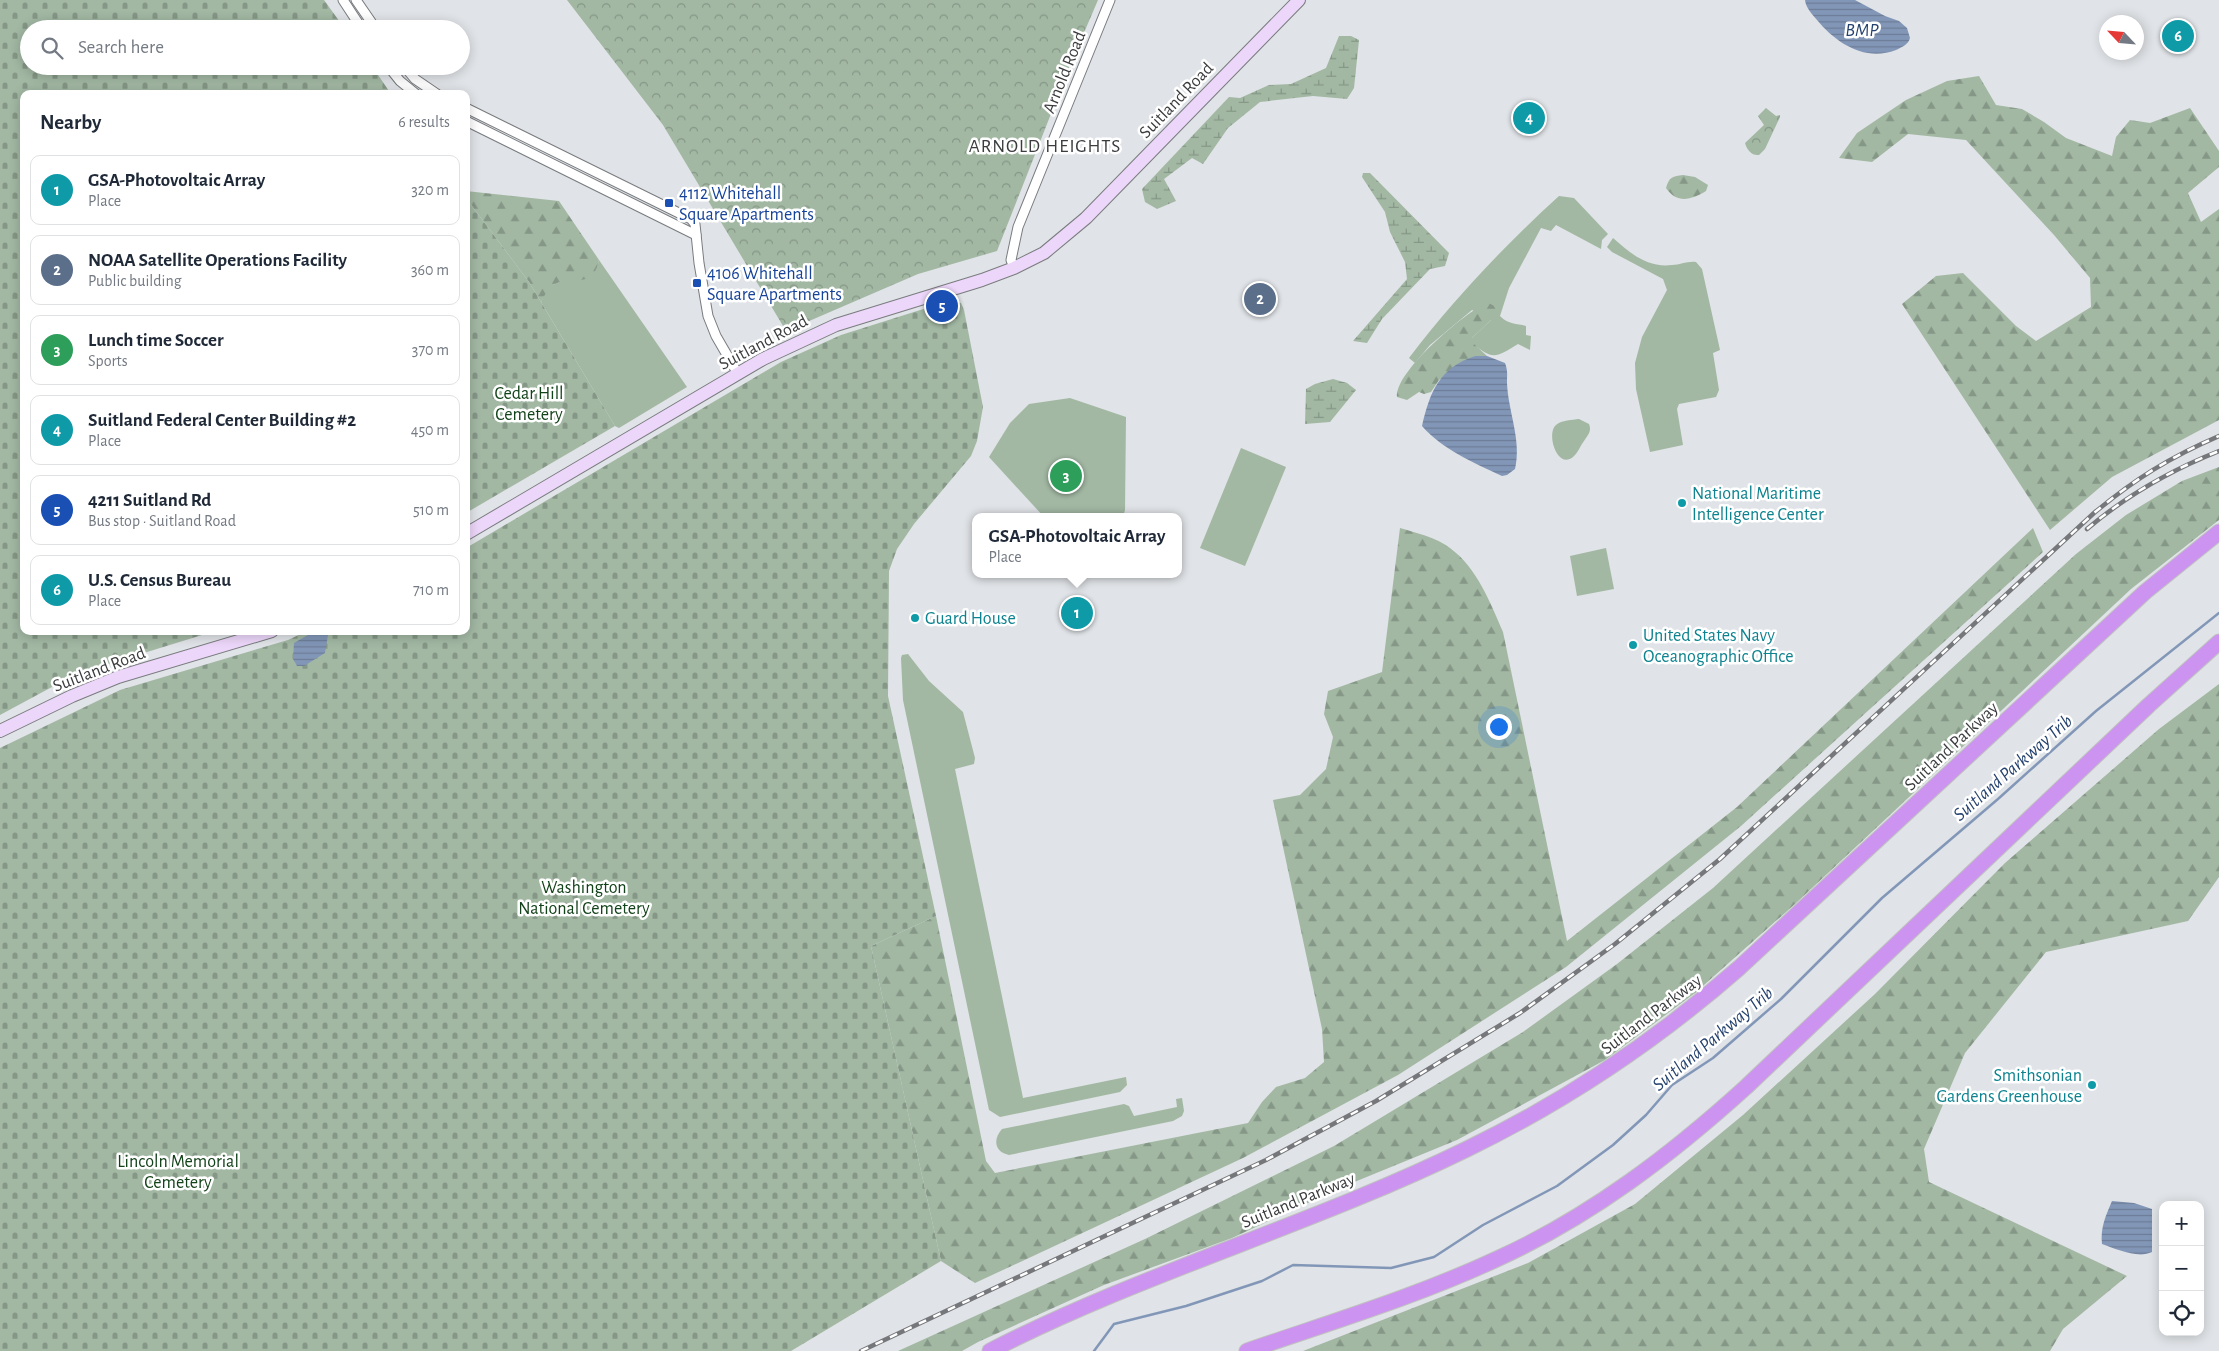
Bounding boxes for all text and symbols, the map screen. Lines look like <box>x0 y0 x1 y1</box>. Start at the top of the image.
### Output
north arrow <box>2099 15 2144 60</box>
pin: 6 <box>2162 17 2194 55</box>
search box <box>20 20 470 75</box>
water label: BMP <box>1845 21 1879 40</box>
street label: Arnold Road <box>1040 29 1090 116</box>
icon: search <box>38 34 66 62</box>
text: Search here <box>78 38 164 57</box>
street label: Suitland Road <box>1136 59 1217 142</box>
pin: 4 <box>1513 99 1545 137</box>
text: Nearby <box>40 112 101 133</box>
text: 6 results <box>398 114 450 130</box>
district label: ARNOLD HEIGHTS <box>969 137 1121 156</box>
text: GSA-Photovoltaic Array <box>88 171 265 190</box>
text: 1 <box>54 182 60 198</box>
text: 320 m <box>411 182 449 198</box>
place label: 4112 Whitehall Square Apartments <box>679 185 814 224</box>
text: Place <box>88 193 121 209</box>
marker: 4112 Whitehall Square Apartments <box>663 197 675 209</box>
text: NOAA Satellite Operations Facility <box>88 251 347 270</box>
text: 2 <box>53 262 61 278</box>
text: 360 m <box>411 262 449 278</box>
place label: 4106 Whitehall Square Apartments <box>707 265 842 304</box>
text: Public building <box>88 273 182 289</box>
marker: 4106 Whitehall Square Apartments <box>691 277 703 289</box>
pin: 2 <box>1244 280 1276 318</box>
pin: 5 <box>926 287 958 325</box>
street label: Suitland Road <box>716 312 811 374</box>
text: Lunch time Soccer <box>88 331 224 350</box>
text: 3 <box>54 342 60 358</box>
text: 370 m <box>412 342 449 358</box>
text: Sports <box>88 353 128 369</box>
park label: Cedar Hill Cemetery <box>494 385 564 424</box>
text: Suitland Federal Center Building #2 <box>88 411 356 430</box>
text: 4 <box>53 422 61 438</box>
text: 450 m <box>411 422 449 438</box>
text: Place <box>88 433 121 449</box>
pin: 3 <box>1050 457 1082 495</box>
place label: National Maritime Intelligence Center <box>1692 485 1824 524</box>
text: 4211 Suitland Rd <box>88 491 211 510</box>
marker: National Maritime Intelligence Center <box>1676 497 1688 509</box>
text: 5 <box>54 502 60 518</box>
text: 510 m <box>413 502 449 518</box>
text: Bus stop · Suitland Road <box>88 513 236 529</box>
popup <box>972 513 1182 578</box>
text: GSA-Photovoltaic Array <box>988 527 1166 546</box>
text: Place <box>988 549 1022 565</box>
text: U.S. Census Bureau <box>88 571 231 590</box>
text: 6 <box>53 582 61 598</box>
text: 710 m <box>413 582 449 598</box>
text: Place <box>88 593 121 609</box>
pin: 1 <box>1061 594 1093 632</box>
place label: Guard House <box>925 610 1016 628</box>
marker: Guard House <box>909 612 921 624</box>
place label: United States Navy Oceanographic Office <box>1643 627 1794 666</box>
marker: United States Navy Oceanographic Office <box>1627 639 1639 651</box>
street label: Suitland Road <box>51 644 148 696</box>
street label: Suitland Parkway <box>1901 699 2002 794</box>
water label: Suitland Parkway Trib <box>1950 712 2076 825</box>
your location <box>1486 714 1512 740</box>
park label: Washington National Cemetery <box>518 879 650 918</box>
street label: Suitland Parkway <box>1598 971 1705 1058</box>
water label: Suitland Parkway Trib <box>1649 983 1777 1095</box>
place label: Smithsonian Gardens Greenhouse <box>1936 1067 2082 1106</box>
marker: Smithsonian Gardens Greenhouse <box>2086 1079 2098 1091</box>
park label: Lincoln Memorial Cemetery <box>117 1153 239 1192</box>
street label: Suitland Parkway <box>1239 1170 1358 1232</box>
map controls <box>2159 1201 2204 1336</box>
button: + <box>2159 1201 2204 1246</box>
button: − <box>2159 1246 2204 1291</box>
button: locate <box>2159 1291 2204 1336</box>

